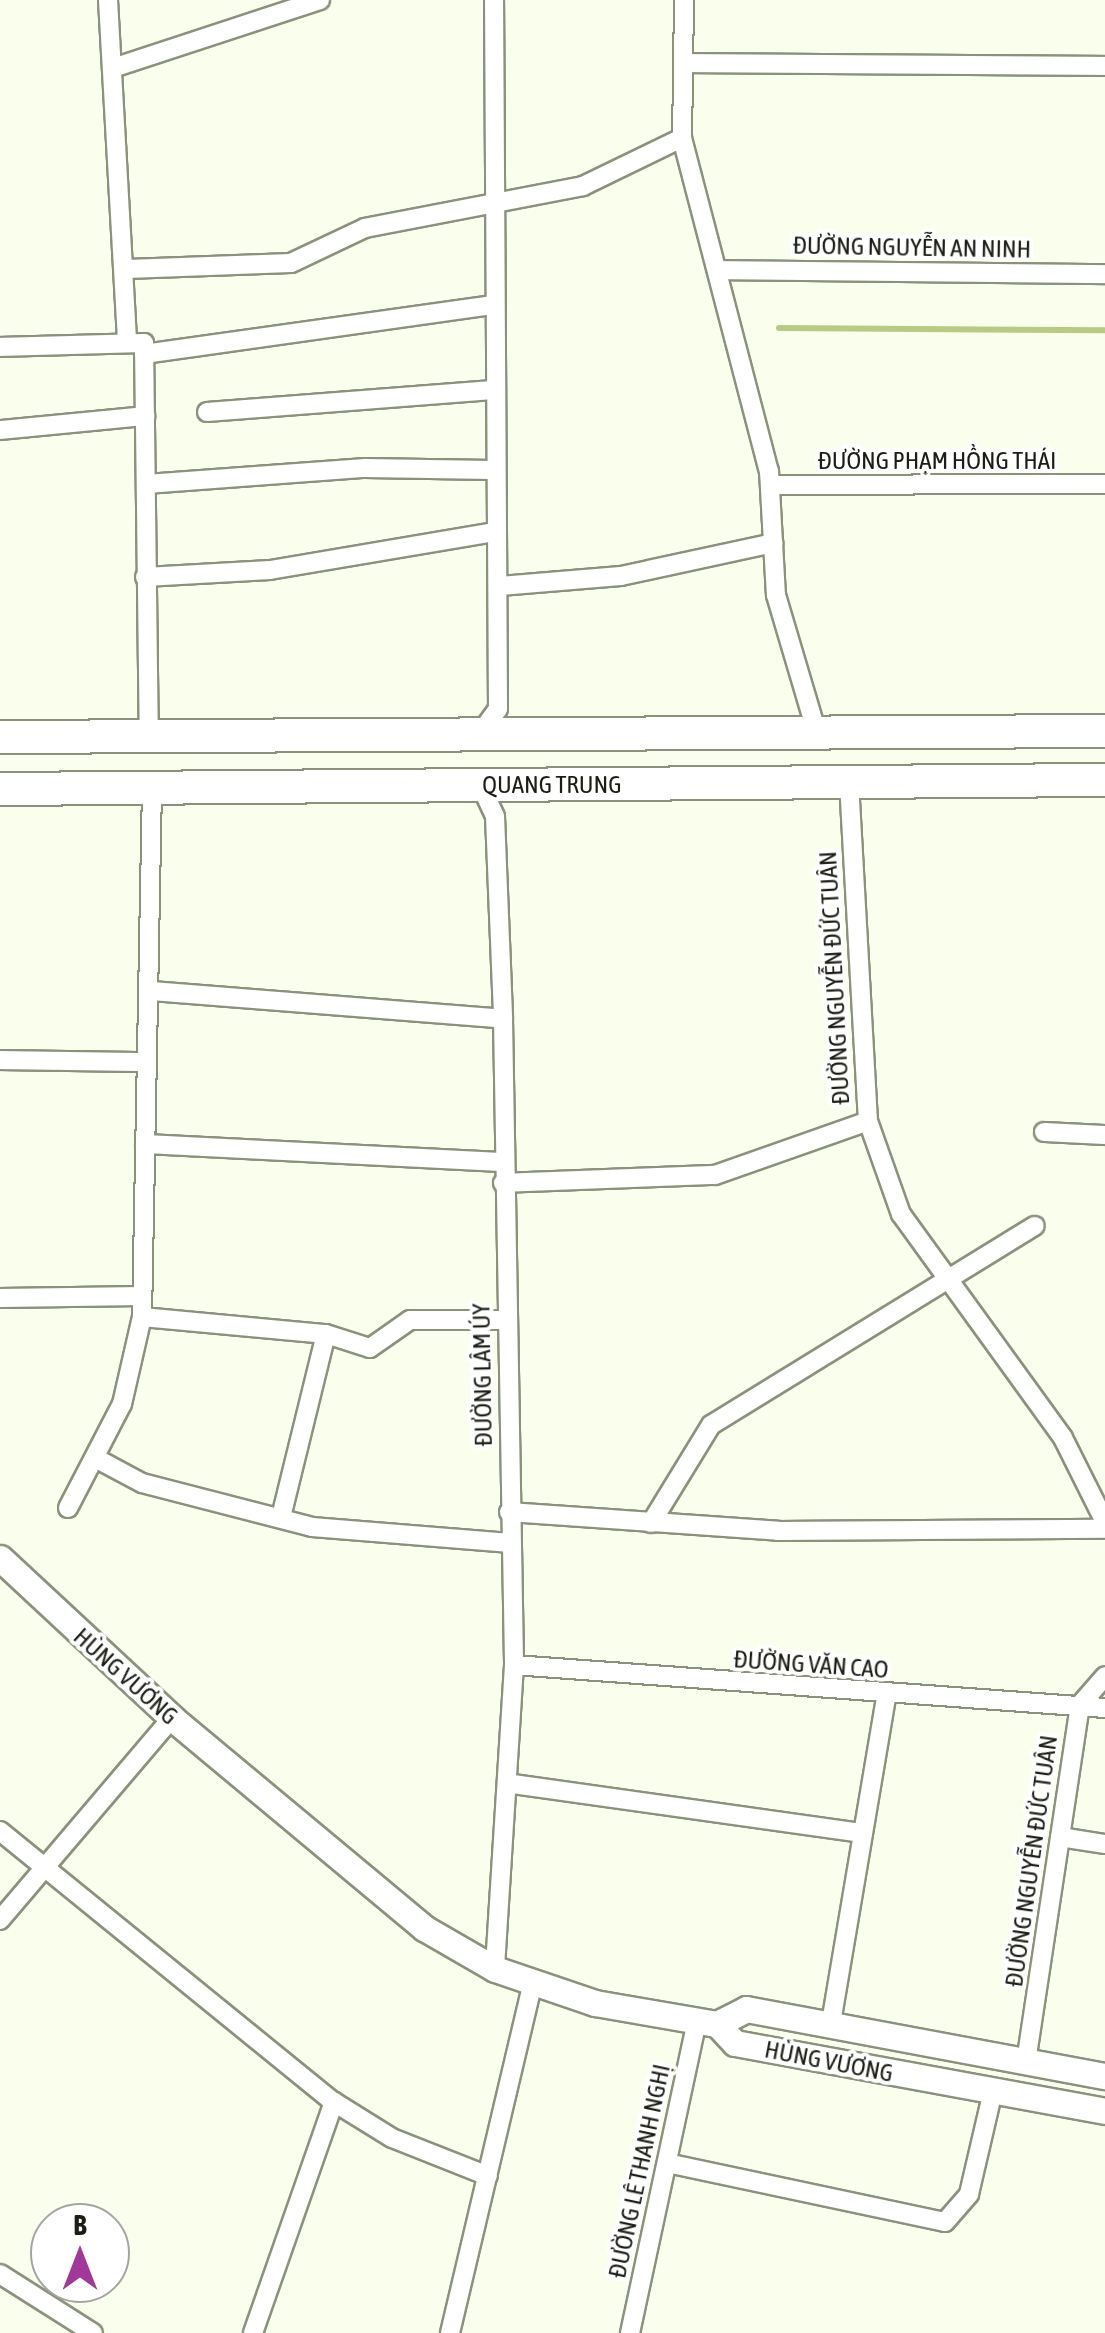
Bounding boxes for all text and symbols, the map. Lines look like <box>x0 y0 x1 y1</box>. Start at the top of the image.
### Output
street label: ĐƯỜNG NGUYỄN AN NINH <box>793 230 1031 264</box>
street label: ĐƯỜNG PHẠM HỒNG THÁI <box>818 445 1056 475</box>
street label: QUANG TRUNG <box>482 769 622 799</box>
street label: ĐƯỜNG NGUYỄN ĐỨC TUÂN <box>812 851 856 1105</box>
street label: ĐƯỜNG LÂM ÚY <box>466 1303 498 1447</box>
street label: HÙNG VƯƠNG <box>68 1621 184 1731</box>
street label: ĐƯỜNG VĂN CAO <box>733 1644 889 1684</box>
street label: ĐƯỜNG NGUYỄN ĐỨC TUÂN <box>998 1733 1064 1989</box>
street label: HÙNG VƯƠNG <box>762 2034 896 2088</box>
street label: ĐƯỜNG LÊ THANH NGHỊ <box>602 2061 676 2281</box>
north arrow <box>30 2203 130 2303</box>
text: B <box>73 2209 87 2241</box>

